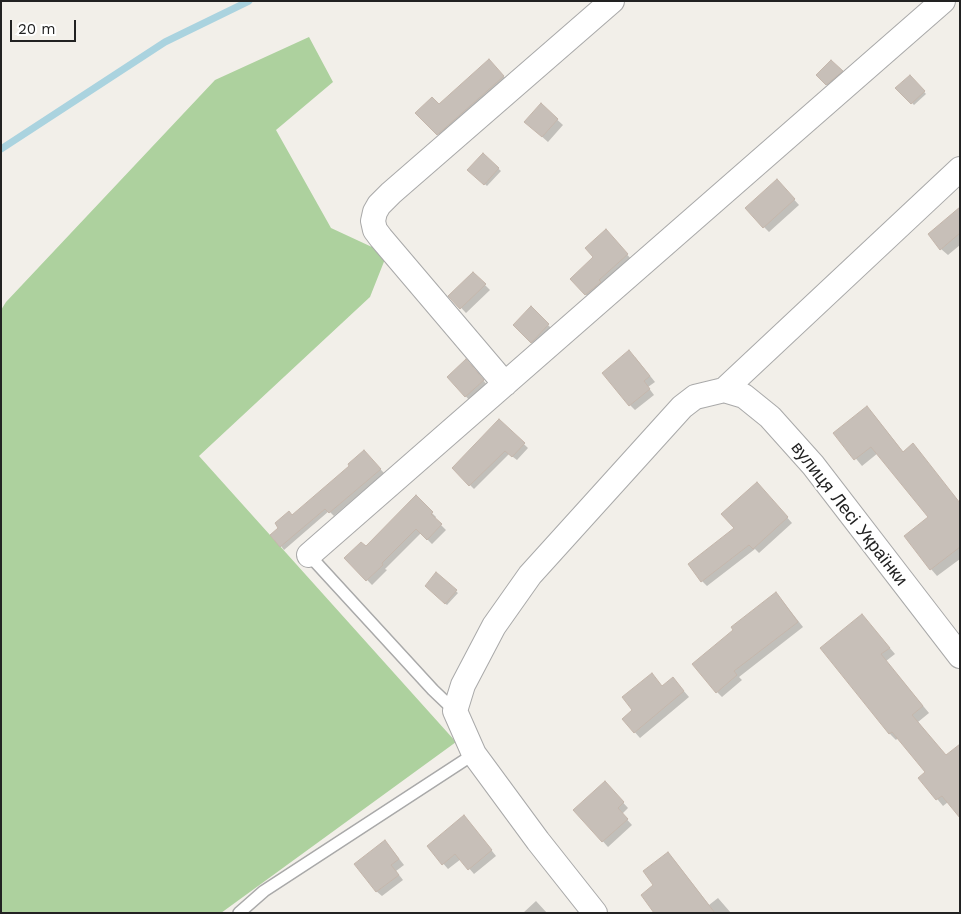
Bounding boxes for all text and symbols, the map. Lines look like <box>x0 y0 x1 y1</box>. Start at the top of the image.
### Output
scale bar <box>12 10 79 42</box>
text: 20 m <box>18 20 56 38</box>
street label: вулиця Лесі Українки <box>786 438 912 590</box>

